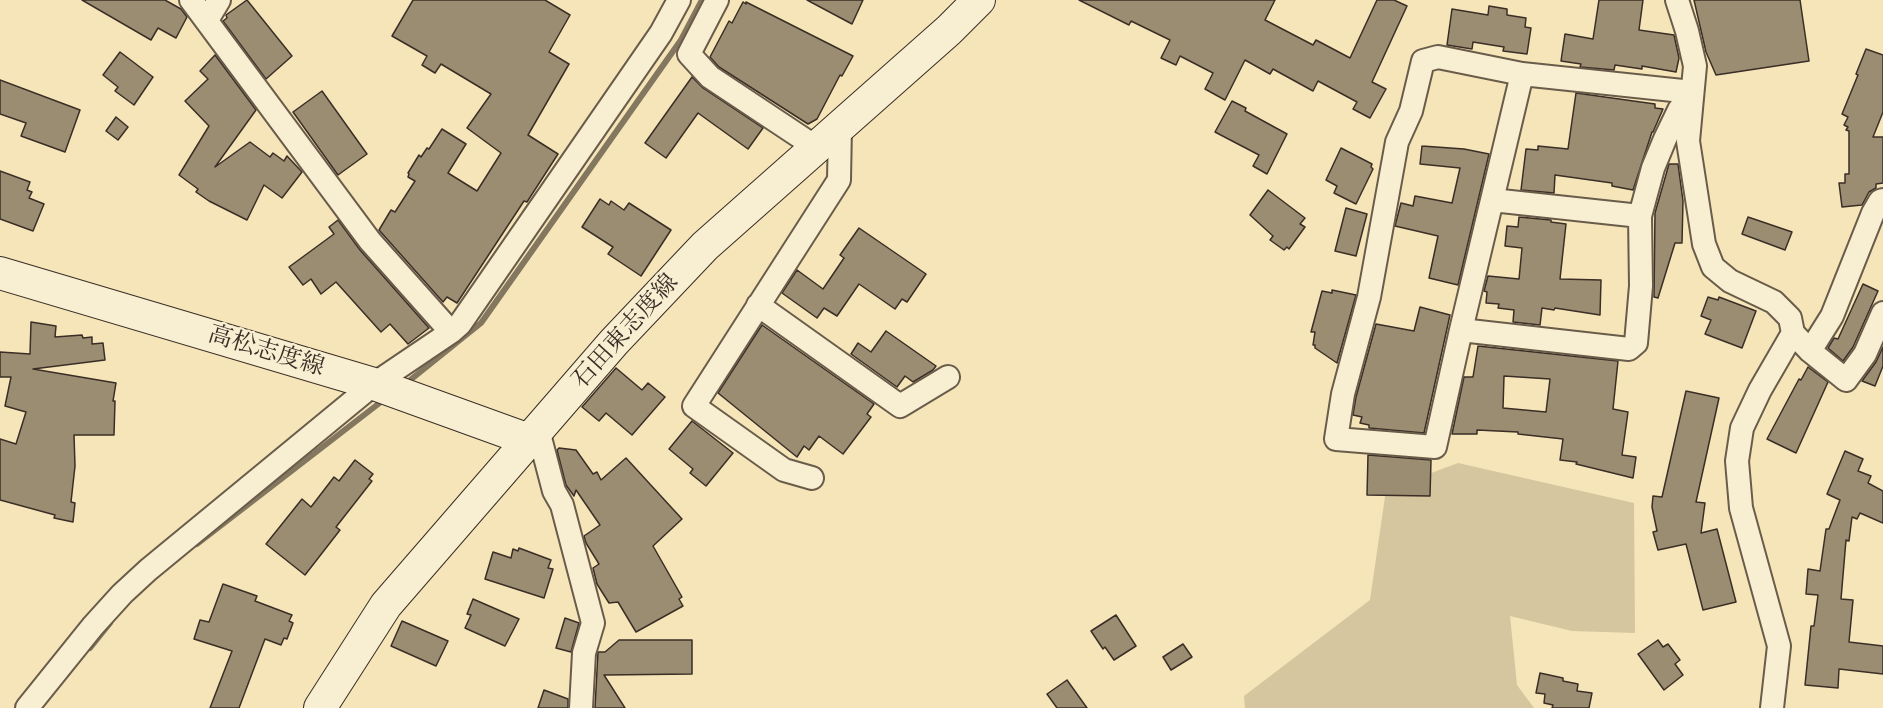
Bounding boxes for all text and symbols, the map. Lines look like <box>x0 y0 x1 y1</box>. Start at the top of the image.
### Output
street label: 石田東志度線 <box>567 269 685 395</box>
street label: 高松志度線 <box>204 321 328 383</box>

